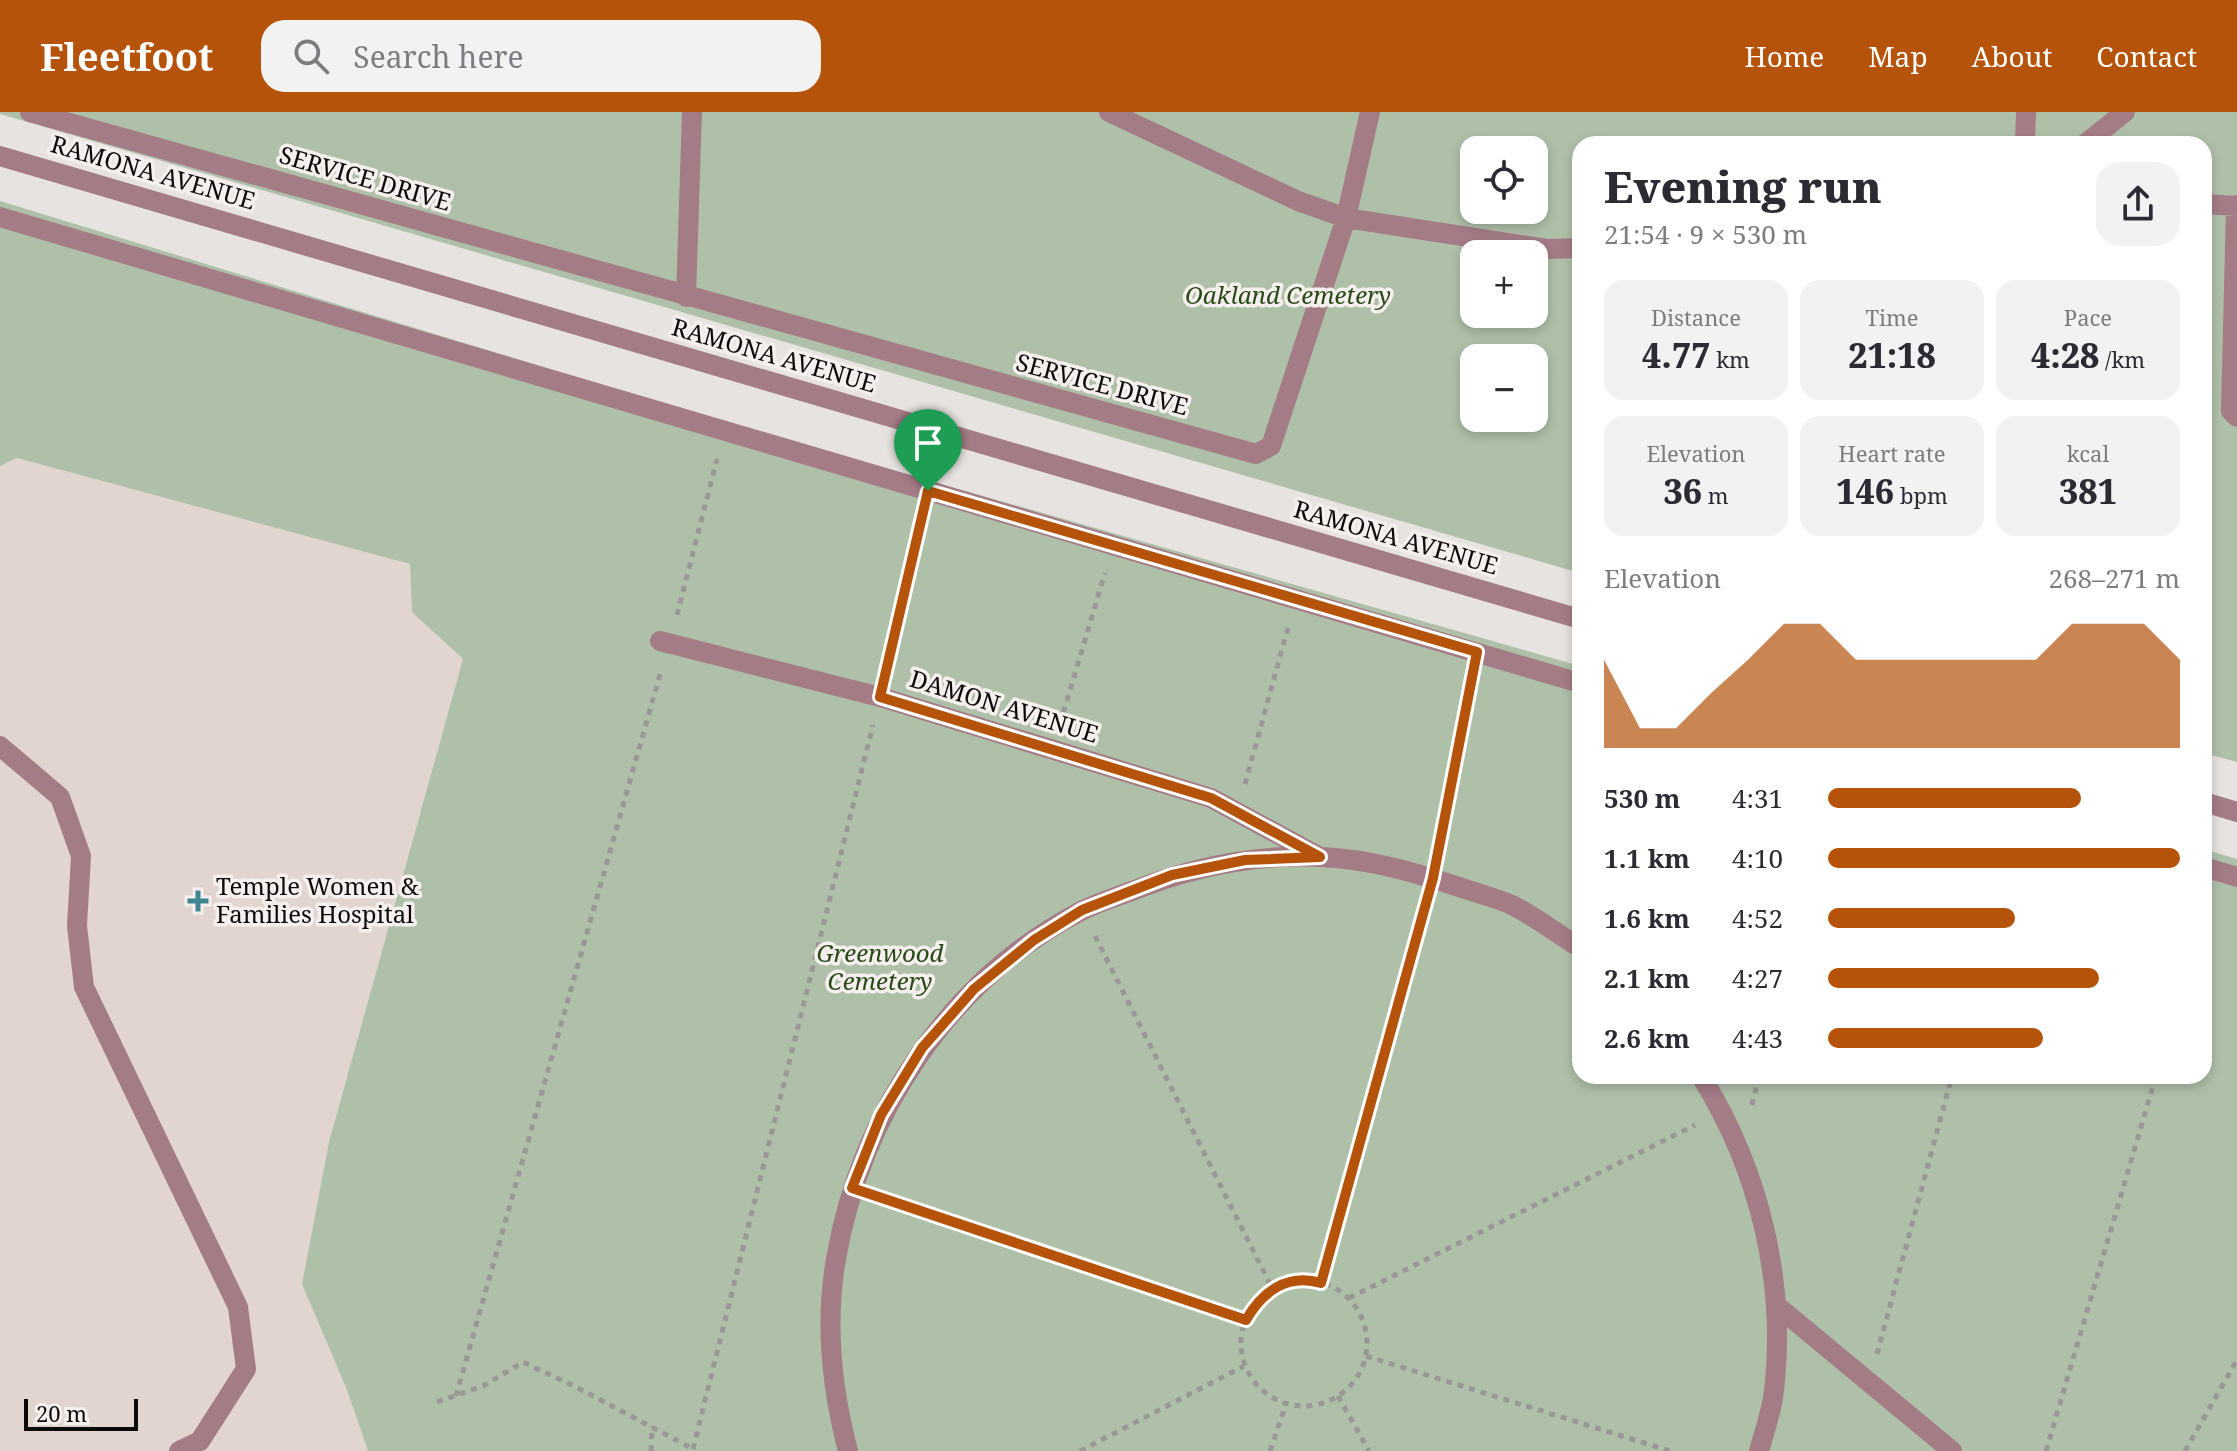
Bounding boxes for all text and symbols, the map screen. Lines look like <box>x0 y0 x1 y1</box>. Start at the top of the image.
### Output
search box <box>261 20 821 92</box>
text: Fleetfoot <box>40 30 213 82</box>
icon: search <box>289 34 333 78</box>
text: Search here <box>353 36 524 77</box>
text: Home <box>1745 37 1824 75</box>
text: Map <box>1868 37 1928 75</box>
text: About <box>1972 37 2052 75</box>
text: Contact <box>2096 37 2197 75</box>
street label: RAMONA AVENUE <box>47 127 259 217</box>
map controls <box>1460 136 1548 432</box>
button: locate <box>1460 136 1548 224</box>
street label: SERVICE DRIVE <box>276 137 455 218</box>
text: Evening run <box>1604 156 1882 216</box>
button: share <box>2096 162 2180 246</box>
text: 21:54 · 9 × 530 m <box>1604 216 1807 252</box>
button: + <box>1460 240 1548 328</box>
park label: Oakland Cemetery <box>1185 278 1391 311</box>
text: Distance <box>1651 302 1741 332</box>
text: Time <box>1865 302 1919 332</box>
text: Pace <box>2064 302 2112 332</box>
street label: RAMONA AVENUE <box>668 310 880 400</box>
text: 4.77 <box>1642 332 1711 378</box>
text: 21:18 <box>1848 332 1936 378</box>
text: 4:28 <box>2031 332 2099 378</box>
button: − <box>1460 344 1548 432</box>
text: km <box>1711 344 1750 374</box>
text: /km <box>2099 344 2145 374</box>
street label: SERVICE DRIVE <box>1013 345 1192 422</box>
pin <box>894 409 962 491</box>
icon: arrive <box>906 421 950 465</box>
text: Elevation <box>1646 438 1746 468</box>
text: Heart rate <box>1838 438 1946 468</box>
text: kcal <box>2067 438 2109 468</box>
text: 36 <box>1663 468 1702 514</box>
text: 146 <box>1836 468 1894 514</box>
text: 381 <box>2059 468 2117 514</box>
text: m <box>1702 480 1729 510</box>
text: bpm <box>1894 480 1948 510</box>
street label: RAMONA AVENUE <box>1290 492 1502 582</box>
text: Elevation <box>1604 560 1721 596</box>
text: 268–271 m <box>2048 560 2180 596</box>
street label: DAMON AVENUE <box>906 661 1103 750</box>
text: 530 m <box>1604 780 1680 816</box>
text: 4:31 <box>1732 780 1783 816</box>
text: 1.1 km <box>1604 840 1690 876</box>
text: 4:10 <box>1732 840 1783 876</box>
place label: Temple Women & Families Hospital <box>216 869 419 930</box>
marker: Temple Women & Families Hospital <box>187 890 209 912</box>
text: 1.6 km <box>1604 900 1690 936</box>
text: 4:52 <box>1732 900 1783 936</box>
park label: Greenwood Cemetery <box>816 936 944 997</box>
text: 2.1 km <box>1604 960 1690 996</box>
text: 4:27 <box>1732 960 1783 996</box>
text: 2.6 km <box>1604 1020 1690 1056</box>
text: 4:43 <box>1732 1020 1783 1056</box>
scale bar <box>24 1395 138 1431</box>
text: 20 m <box>36 1398 87 1428</box>

